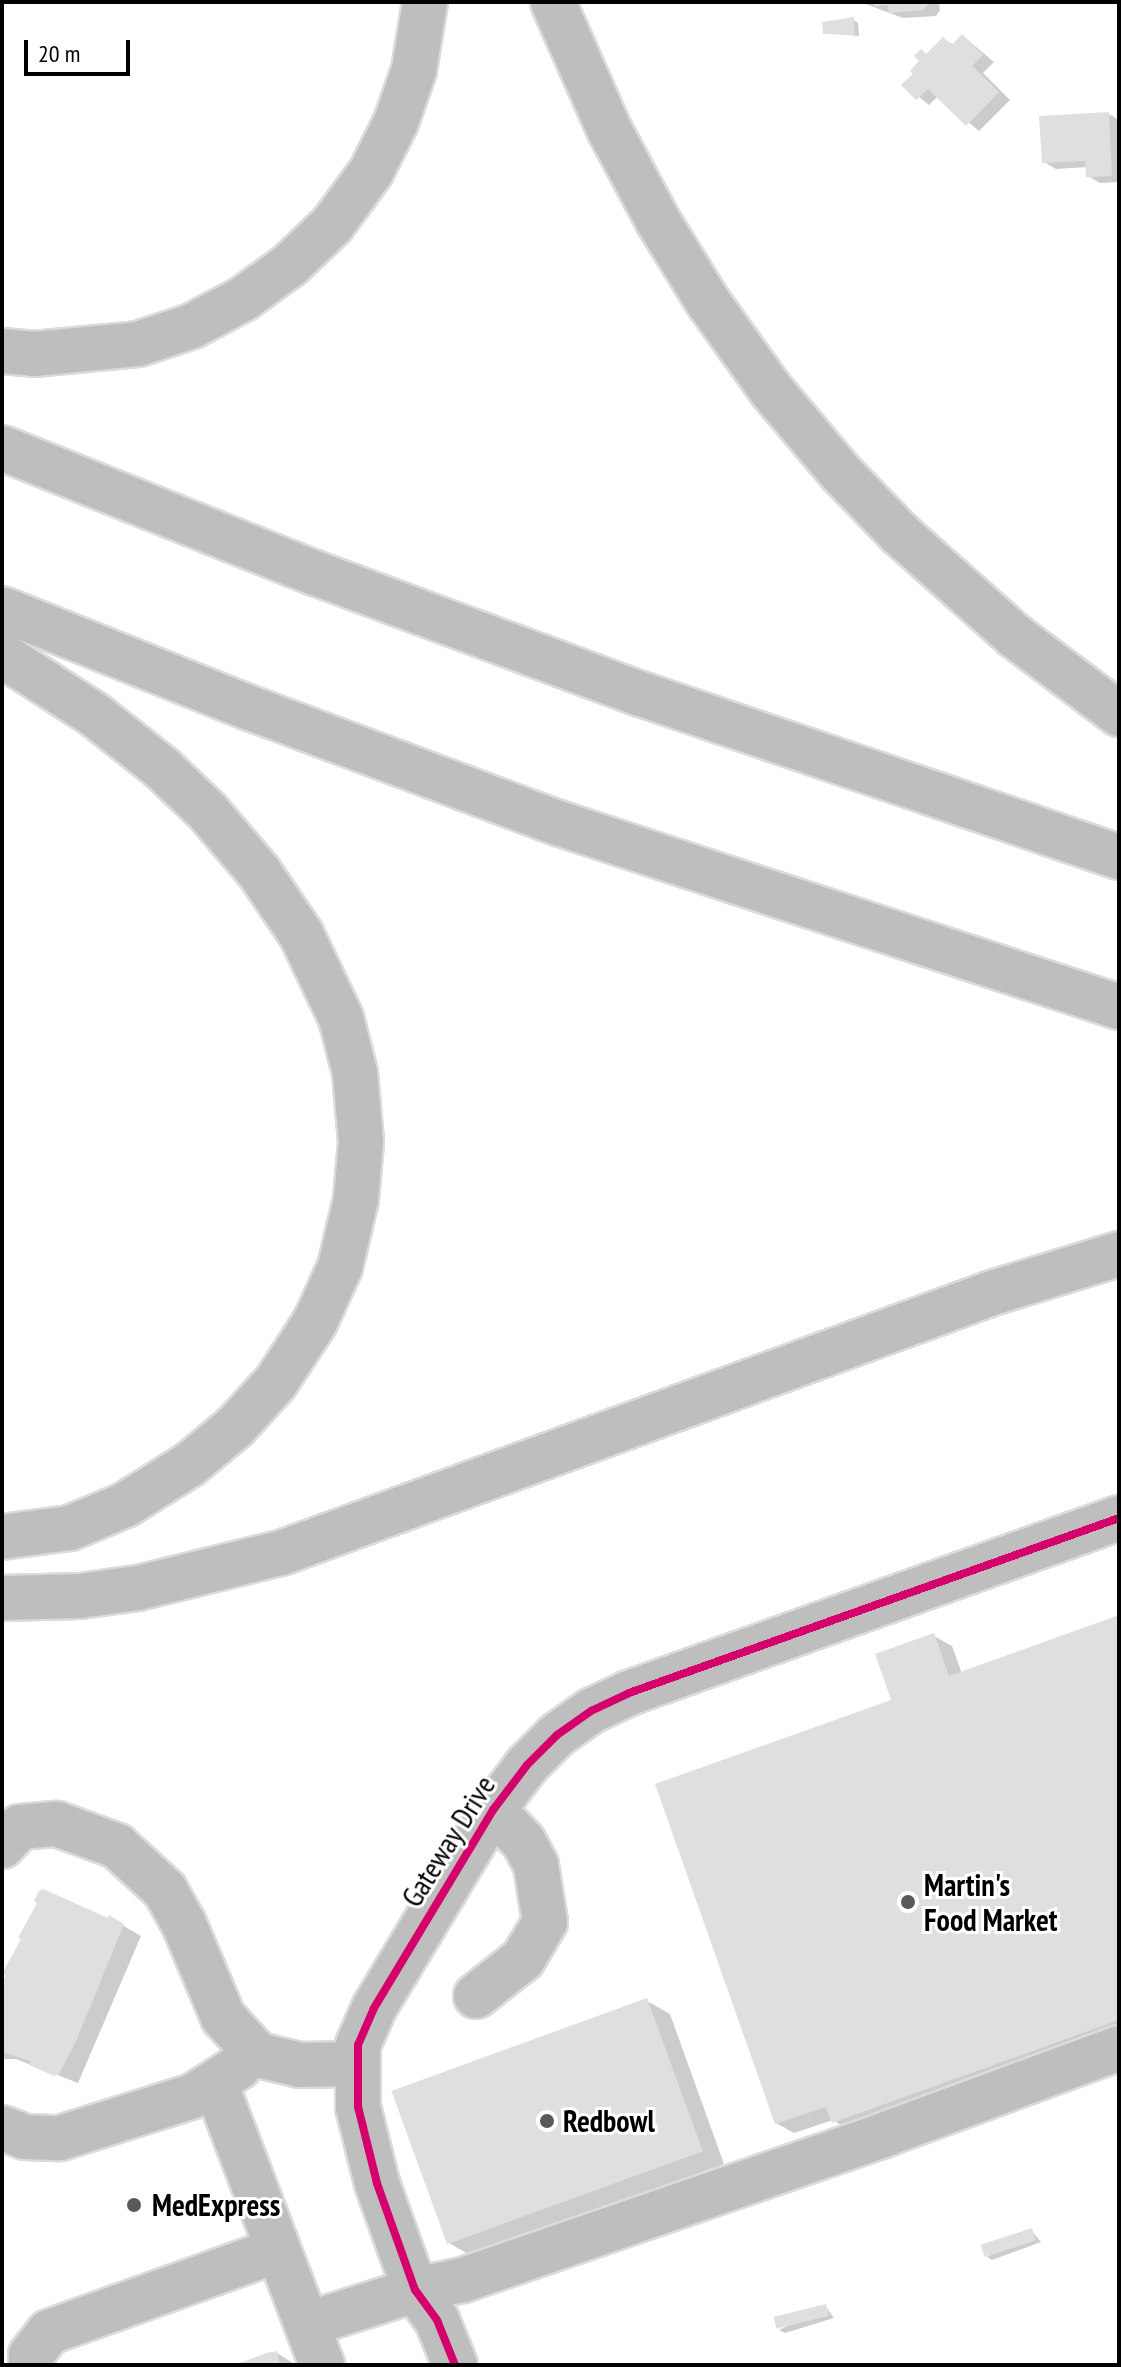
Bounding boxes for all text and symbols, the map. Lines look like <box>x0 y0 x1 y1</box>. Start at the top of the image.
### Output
scale bar <box>28 24 134 74</box>
text: 20 m <box>38 38 80 69</box>
street label: Gateway Drive <box>393 1768 503 1914</box>
place label: Martin's Food Market <box>924 1867 1057 1938</box>
marker: Martin's Food Market <box>899 1893 917 1911</box>
place label: Redbowl <box>563 2103 655 2139</box>
marker: Redbowl <box>538 2112 556 2130</box>
place label: MedExpress <box>152 2187 280 2223</box>
marker: MedExpress <box>123 2194 145 2216</box>

